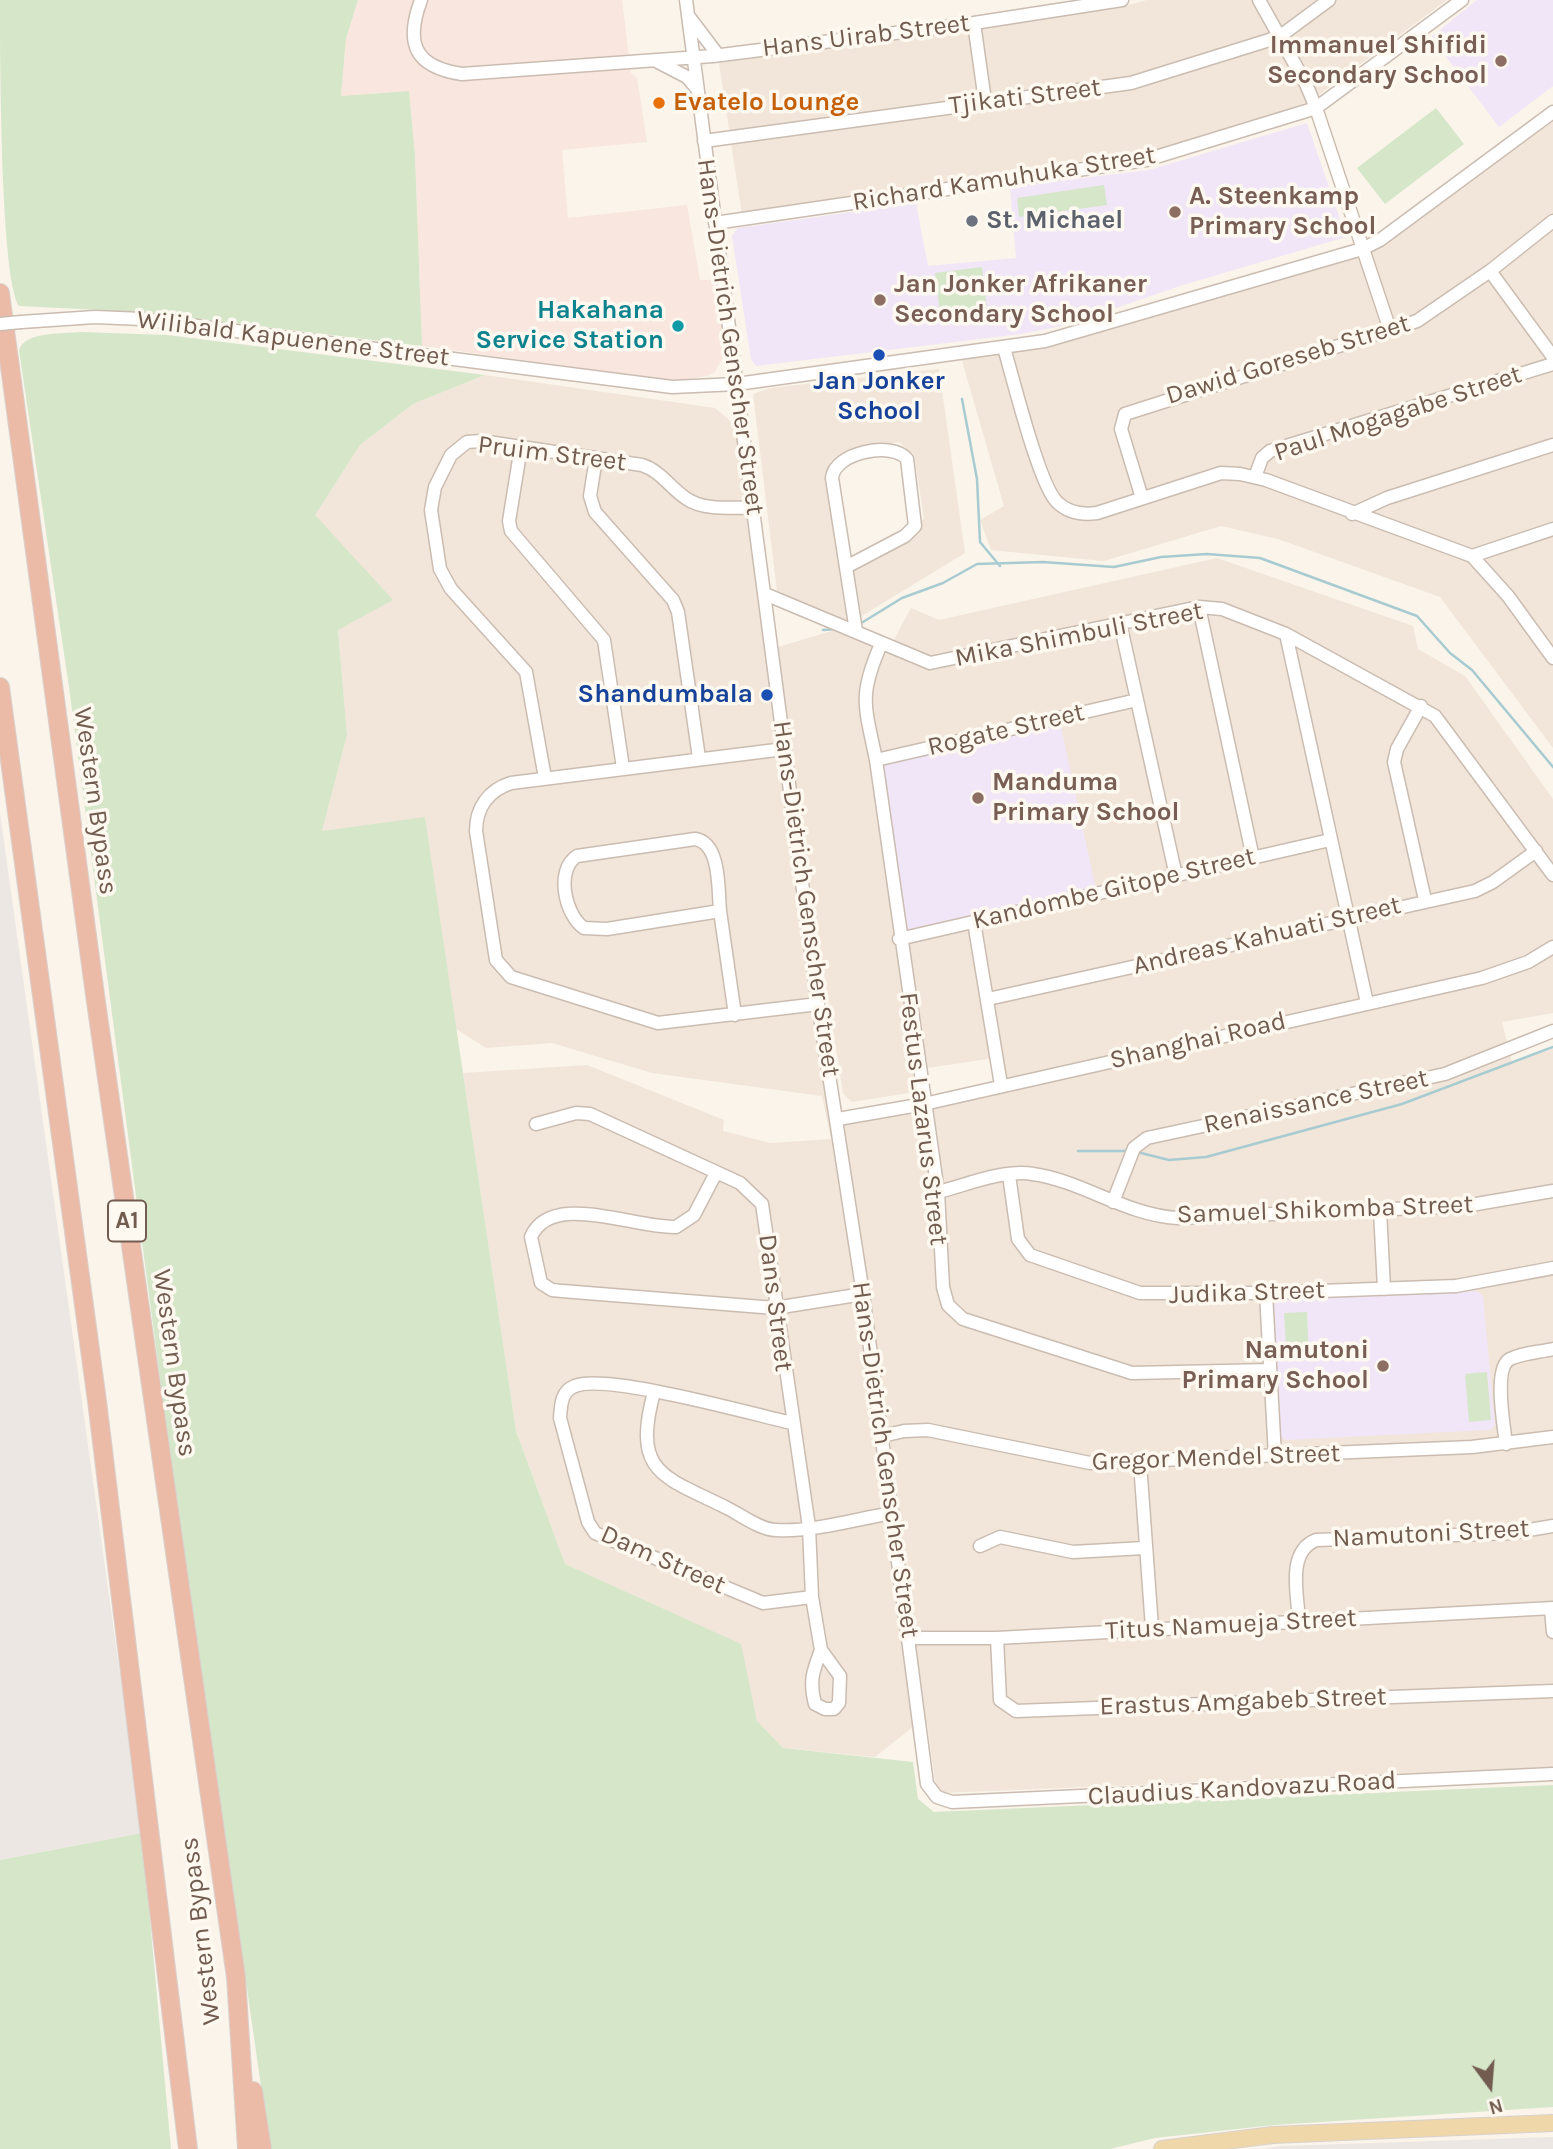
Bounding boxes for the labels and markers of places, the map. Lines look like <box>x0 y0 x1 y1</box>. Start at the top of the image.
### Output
place label: Immanuel Shifidi Secondary School <box>1267 30 1487 92</box>
marker: Immanuel Shifidi Secondary School <box>1493 53 1509 69</box>
place label: Evatelo Lounge <box>673 87 859 119</box>
marker: Evatelo Lounge <box>651 95 667 111</box>
place label: A. Steenkamp Primary School <box>1189 181 1376 242</box>
marker: A. Steenkamp Primary School <box>1167 204 1183 220</box>
place label: St. Michael <box>986 205 1123 237</box>
marker: St. Michael <box>964 213 980 229</box>
place label: Jan Jonker Afrikaner Secondary School <box>894 269 1147 330</box>
marker: Jan Jonker Afrikaner Secondary School <box>872 292 888 308</box>
place label: Hakahana Service Station <box>476 295 664 356</box>
marker: Hakahana Service Station <box>670 318 686 334</box>
marker: Jan Jonker School <box>871 347 887 363</box>
place label: Jan Jonker School <box>813 366 945 428</box>
place label: Shandumbala <box>578 679 753 711</box>
marker: Shandumbala <box>759 687 775 703</box>
place label: Manduma Primary School <box>992 767 1179 828</box>
marker: Manduma Primary School <box>970 790 986 806</box>
place label: Namutoni Primary School <box>1182 1335 1369 1396</box>
marker: Namutoni Primary School <box>1375 1358 1391 1374</box>

